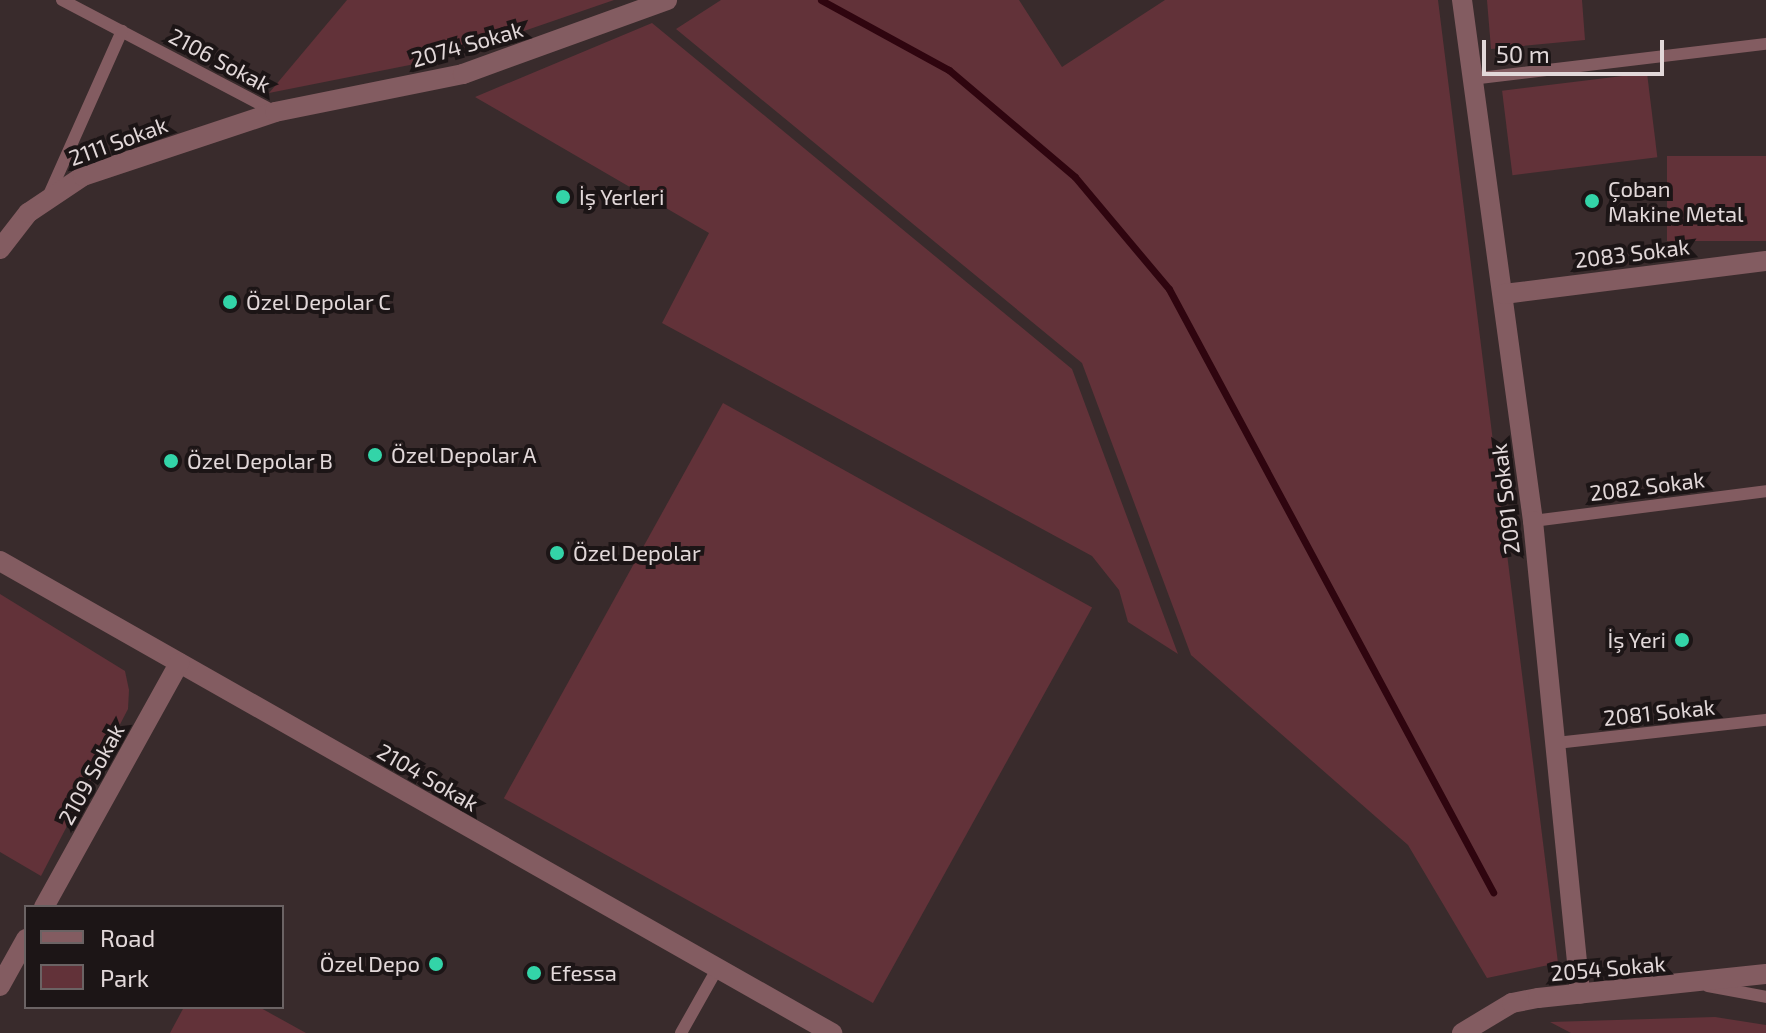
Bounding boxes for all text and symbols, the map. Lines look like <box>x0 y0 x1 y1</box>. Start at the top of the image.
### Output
street label: 2074 Sokak <box>408 16 526 72</box>
street label: 2106 Sokak <box>165 22 275 98</box>
scale bar <box>1486 24 1668 74</box>
text: 50 m <box>1496 39 1550 68</box>
street label: 2111 Sokak <box>65 111 171 171</box>
place label: Çoban Makine Metal <box>1608 175 1744 226</box>
place label: İş Yerleri <box>579 184 665 210</box>
marker: İş Yerleri <box>554 188 572 206</box>
marker: Çoban Makine Metal <box>1583 192 1601 210</box>
street label: 2083 Sokak <box>1573 233 1691 273</box>
place label: Özel Depolar C <box>246 289 392 315</box>
marker: Özel Depolar C <box>221 293 239 311</box>
place label: Özel Depolar A <box>391 442 538 468</box>
street label: 2091 Sokak <box>1485 442 1525 556</box>
marker: Özel Depolar A <box>366 446 384 464</box>
place label: Özel Depolar B <box>187 448 334 474</box>
marker: Özel Depolar B <box>162 452 180 470</box>
street label: 2082 Sokak <box>1588 466 1706 506</box>
place label: Özel Depolar <box>573 540 701 566</box>
marker: Özel Depolar <box>548 544 566 562</box>
place label: İş Yeri <box>1607 627 1666 653</box>
marker: İş Yeri <box>1673 631 1691 649</box>
street label: 2081 Sokak <box>1602 693 1716 731</box>
street label: 2109 Sokak <box>53 719 129 829</box>
street label: 2104 Sokak <box>373 738 483 816</box>
legend <box>24 905 284 1009</box>
text: Road <box>100 923 155 952</box>
street label: 2054 Sokak <box>1549 950 1667 986</box>
place label: Özel Depo <box>319 951 420 977</box>
marker: Özel Depo <box>427 955 445 973</box>
place label: Efessa <box>550 960 617 986</box>
text: Park <box>100 963 149 992</box>
marker: Efessa <box>525 964 543 982</box>

